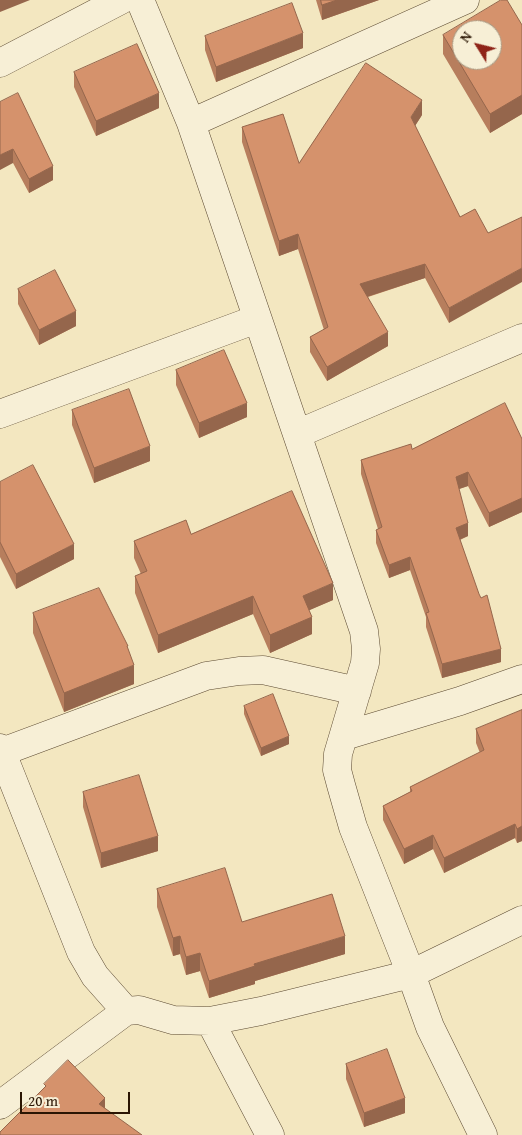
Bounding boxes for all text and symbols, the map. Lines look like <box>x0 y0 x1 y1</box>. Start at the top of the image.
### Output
north arrow <box>452 20 502 70</box>
text: N <box>455 27 477 46</box>
scale bar <box>22 1082 132 1114</box>
text: 20 m <box>28 1090 58 1111</box>

